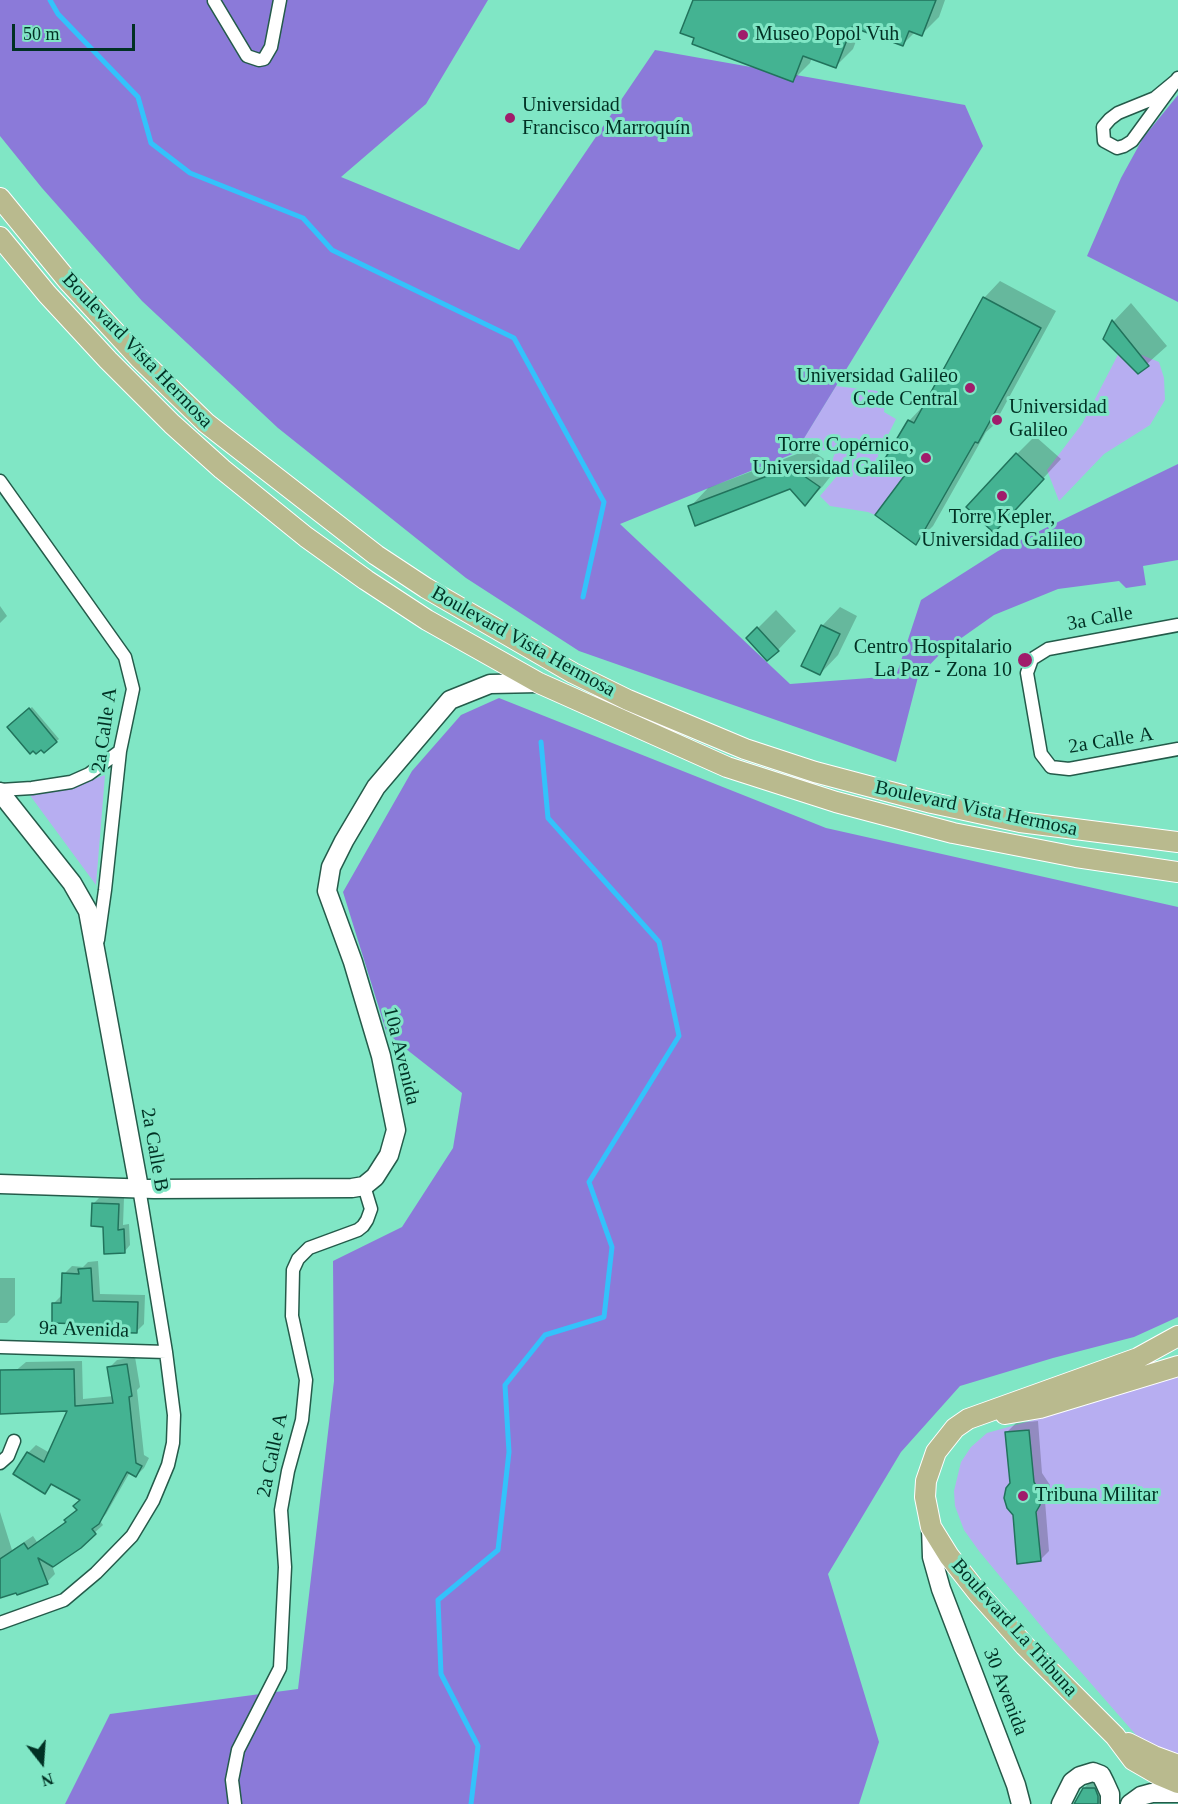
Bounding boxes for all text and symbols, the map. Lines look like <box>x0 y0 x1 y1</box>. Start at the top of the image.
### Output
scale bar <box>15 12 138 50</box>
place label: Museo Popol Vuh <box>755 23 899 47</box>
text: 50 m <box>23 24 60 44</box>
marker: Museo Popol Vuh <box>736 28 750 42</box>
place label: Universidad Francisco Marroquín <box>522 94 690 141</box>
marker: Universidad Francisco Marroquín <box>503 111 517 125</box>
street label: Boulevard Vista Hermosa <box>57 268 217 434</box>
place label: Universidad Galileo Cede Central <box>796 365 958 412</box>
marker: Universidad Galileo Cede Central <box>963 381 977 395</box>
place label: Universidad Galileo <box>1009 396 1107 443</box>
marker: Universidad Galileo <box>990 413 1004 427</box>
place label: Torre Copérnico, Universidad Galileo <box>752 434 914 481</box>
marker: Torre Copérnico, Universidad Galileo <box>919 451 933 465</box>
marker: Torre Kepler, Universidad Galileo <box>995 489 1009 503</box>
place label: Torre Kepler, Universidad Galileo <box>921 506 1083 553</box>
street label: Boulevard Vista Hermosa <box>427 581 619 703</box>
street label: 3a Calle <box>1065 601 1135 637</box>
place label: Centro Hospitalario La Paz - Zona 10 <box>854 636 1012 683</box>
marker: Centro Hospitalario La Paz - Zona 10 <box>1016 651 1034 669</box>
street label: 2a Calle A <box>87 686 123 774</box>
street label: 2a Calle A <box>1067 722 1155 760</box>
street label: Boulevard Vista Hermosa <box>872 776 1080 842</box>
street label: 10a Avenida <box>377 1005 425 1107</box>
street label: 2a Calle B <box>135 1106 173 1194</box>
street label: 9a Avenida <box>39 1316 129 1344</box>
street label: 2a Calle A <box>252 1411 294 1499</box>
place label: Tribuna Militar <box>1035 1484 1158 1508</box>
marker: Tribuna Militar <box>1016 1489 1030 1503</box>
street label: Boulevard La Tribuna <box>946 1554 1082 1702</box>
street label: 30 Avenida <box>977 1645 1033 1739</box>
north arrow <box>12 1732 72 1792</box>
text: N <box>39 1770 55 1790</box>

